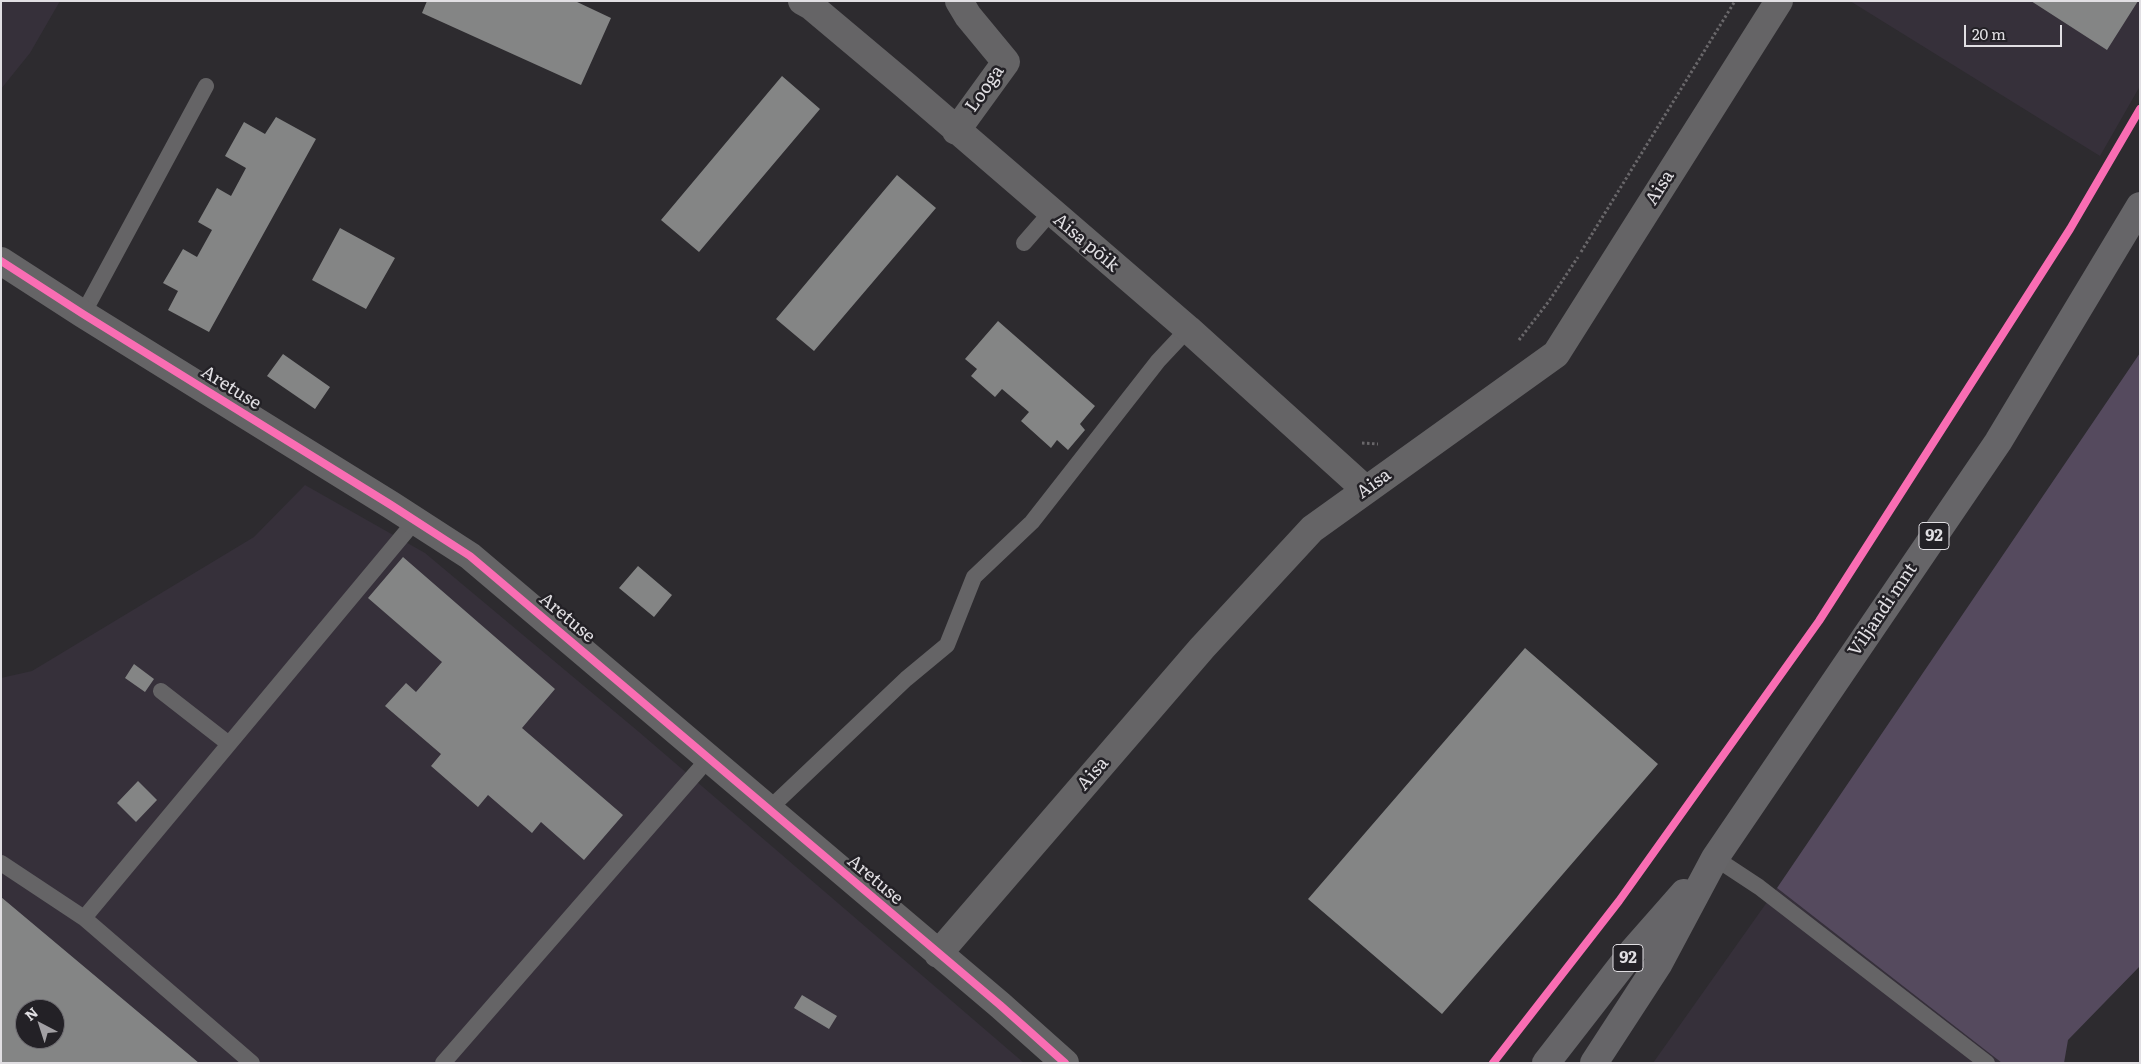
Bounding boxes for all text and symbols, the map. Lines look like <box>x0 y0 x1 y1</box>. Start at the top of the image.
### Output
scale bar <box>1966 15 2064 47</box>
text: 20 m <box>1972 22 2006 45</box>
street label: Looga <box>961 61 1009 117</box>
street label: Aisa <box>1641 167 1679 209</box>
street label: Aisa põik <box>1049 209 1123 277</box>
street label: Aretuse <box>197 361 265 415</box>
street label: Aisa <box>1353 464 1395 504</box>
road number: 92 <box>1919 522 1949 550</box>
street label: Viljandi mnt <box>1844 559 1922 661</box>
street label: Aretuse <box>535 588 599 648</box>
street label: Aisa <box>1073 753 1113 795</box>
street label: Aretuse <box>843 850 907 910</box>
road number: 92 <box>1613 944 1643 971</box>
north arrow <box>15 999 65 1049</box>
text: N <box>20 1002 42 1025</box>

